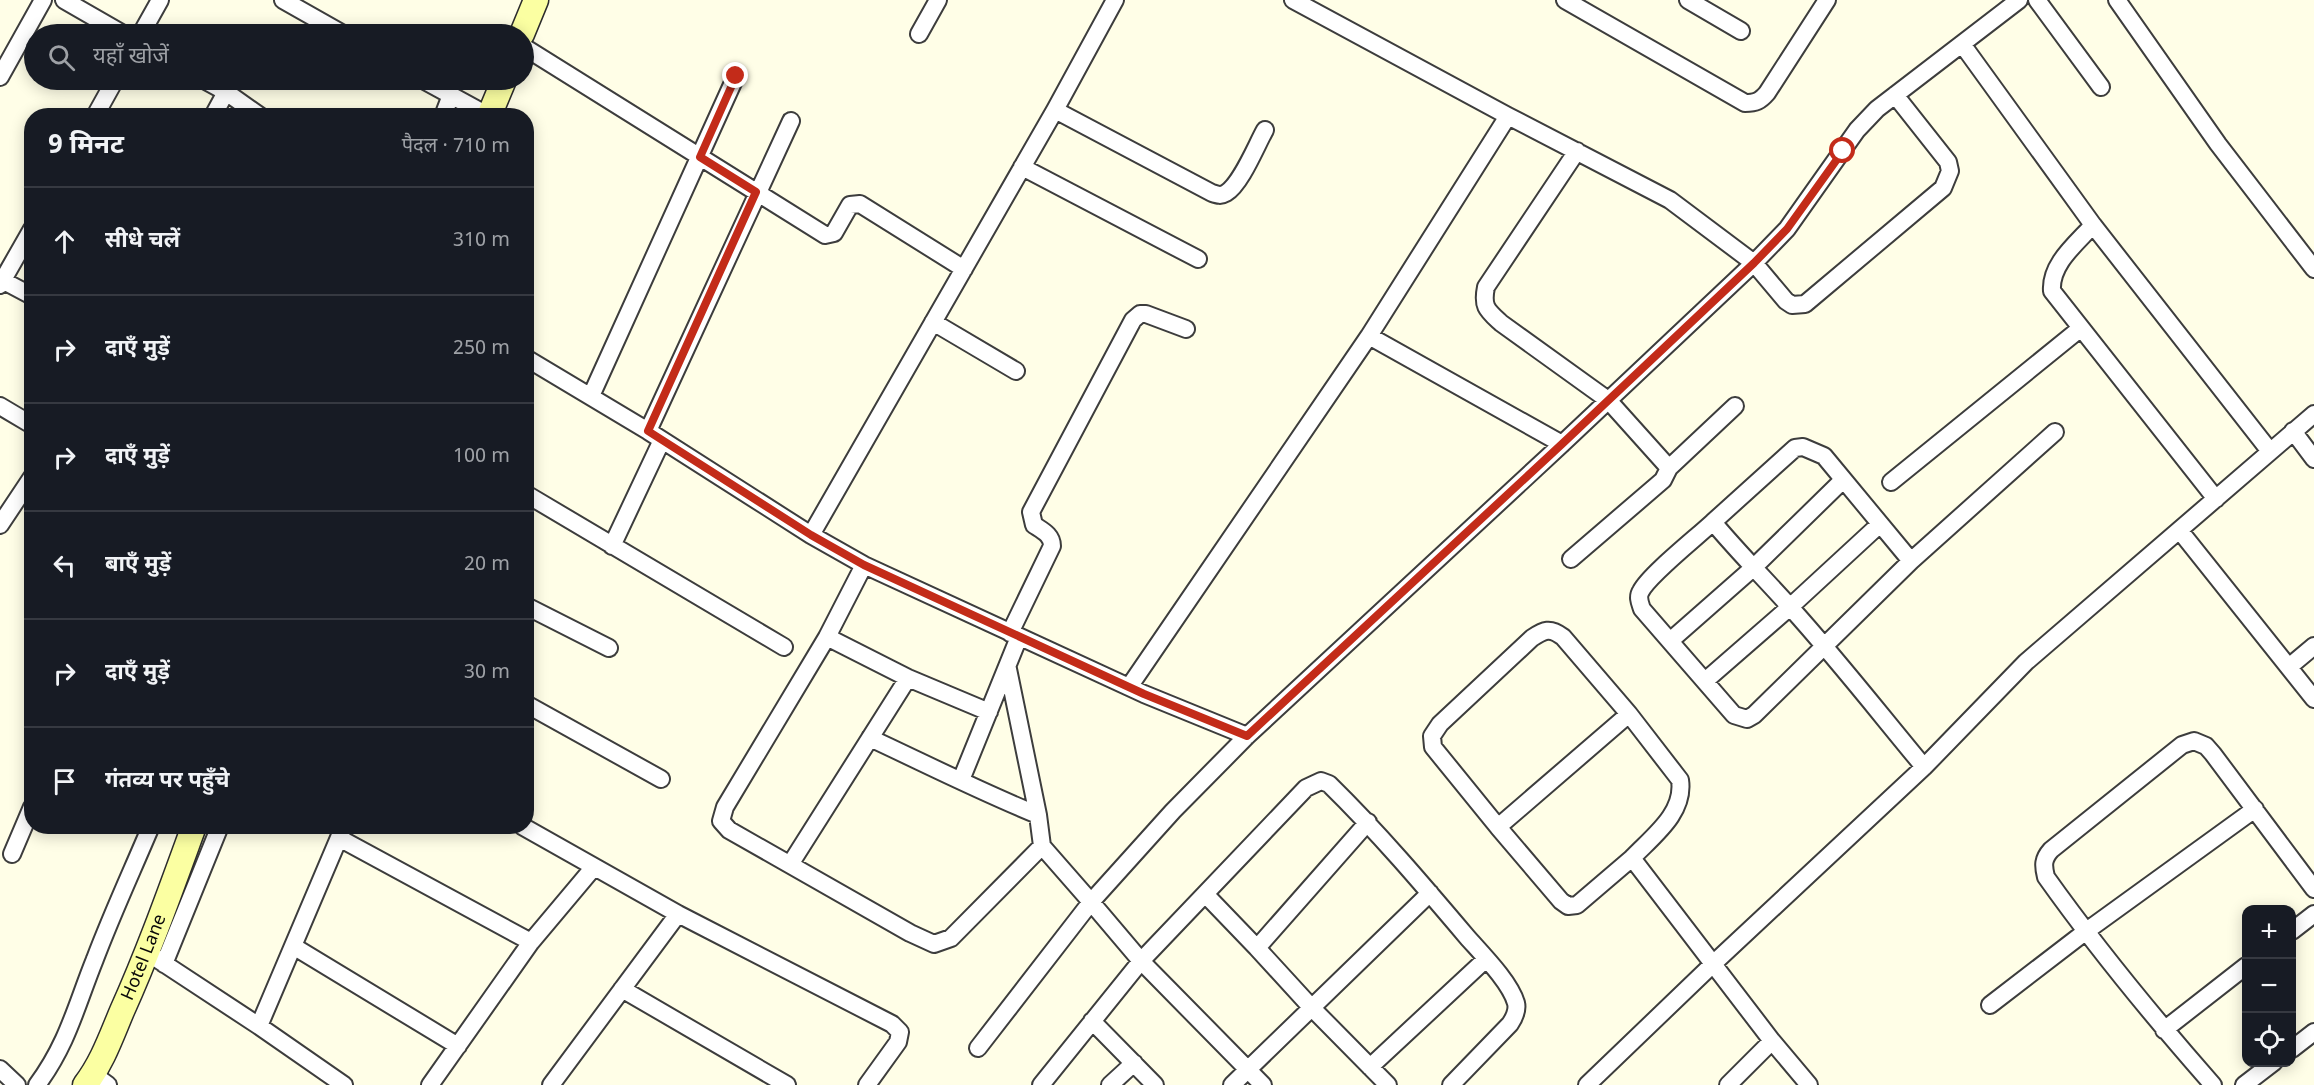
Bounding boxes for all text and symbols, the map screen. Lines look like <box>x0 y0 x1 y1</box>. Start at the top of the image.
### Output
search box <box>24 24 534 90</box>
icon: search <box>45 41 78 74</box>
text: यहाँ खोजें <box>93 43 169 72</box>
route end <box>722 62 748 88</box>
text: 9 मिनट <box>48 130 124 164</box>
text: पैदल · 710 m <box>402 134 510 160</box>
route start <box>1829 137 1855 163</box>
icon: ahead <box>48 225 81 258</box>
text: सीधे चलें <box>105 227 180 256</box>
text: 310 m <box>453 228 510 254</box>
icon: right <box>48 333 81 366</box>
text: दाएँ मुड़ें <box>105 335 170 364</box>
text: 250 m <box>453 336 510 362</box>
icon: right <box>48 441 81 474</box>
text: दाएँ मुड़ें <box>105 443 170 472</box>
text: 100 m <box>453 444 510 470</box>
icon: left <box>48 549 81 582</box>
text: बाएँ मुड़ें <box>105 551 171 580</box>
text: 20 m <box>464 552 510 578</box>
icon: right <box>48 657 81 690</box>
text: दाएँ मुड़ें <box>105 659 170 688</box>
text: 30 m <box>464 660 510 686</box>
icon: arrive <box>48 765 81 798</box>
text: गंतव्य पर पहुँचे <box>105 767 230 796</box>
map controls <box>2242 905 2296 1067</box>
button: + <box>2242 905 2296 959</box>
street label: Hotel Lane <box>117 911 172 1004</box>
button: − <box>2242 959 2296 1013</box>
button: locate <box>2242 1013 2296 1067</box>

